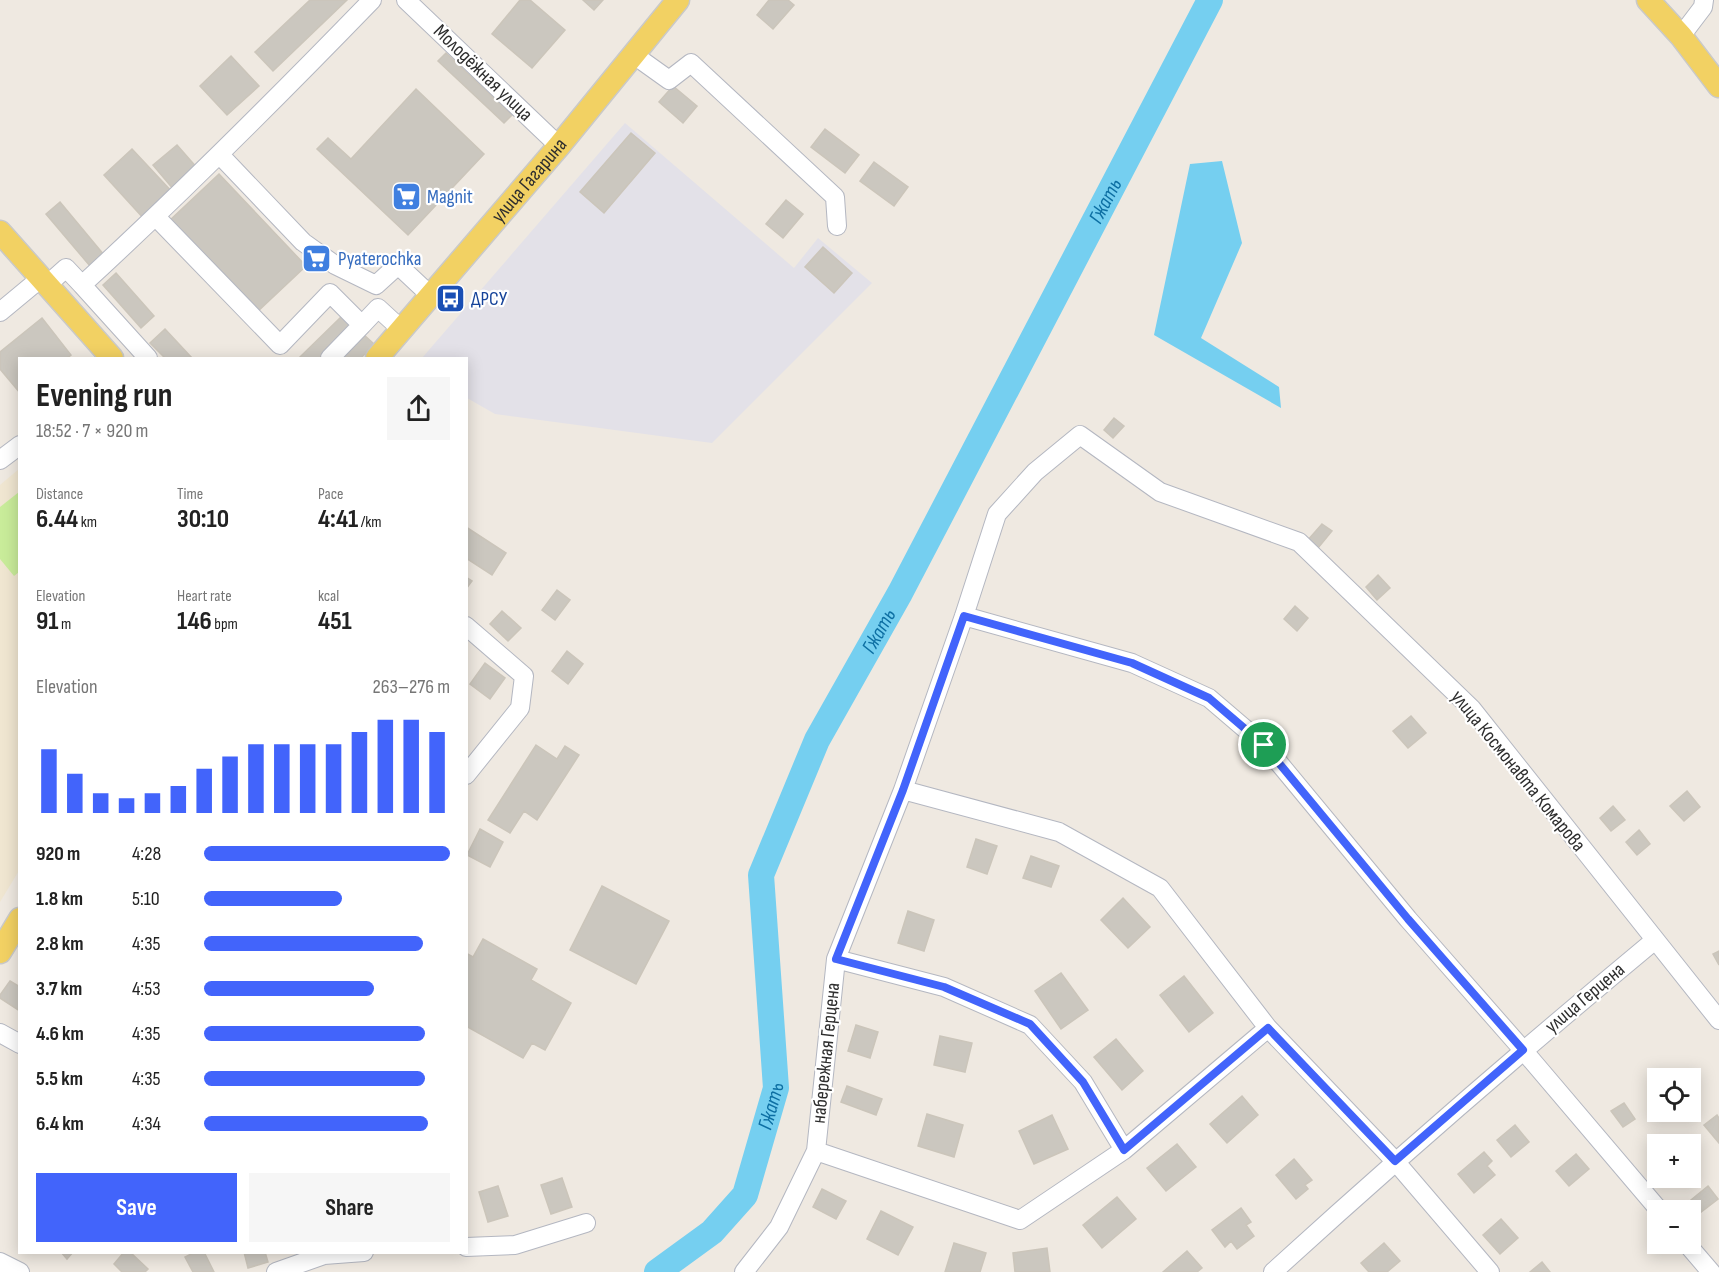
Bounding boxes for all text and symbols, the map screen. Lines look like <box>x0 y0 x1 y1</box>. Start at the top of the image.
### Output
street label: Молодёжная улица <box>428 20 538 126</box>
street label: улица Гагарина <box>487 133 572 228</box>
water label: Гжать <box>1083 174 1127 228</box>
supermarket icon: Magnit <box>390 181 422 213</box>
place label: Magnit <box>427 185 473 209</box>
supermarket icon: Pyaterochka <box>301 243 333 275</box>
place label: Pyaterochka <box>338 247 421 271</box>
bus stop icon: ДРСУ <box>434 283 466 315</box>
place label: ДРСУ <box>471 287 508 311</box>
text: Evening run <box>36 376 172 416</box>
button: share <box>387 377 450 440</box>
text: 18:52 · 7 × 920 m <box>36 419 148 443</box>
text: Distance <box>36 485 83 504</box>
text: Time <box>177 485 203 504</box>
text: Pace <box>318 485 343 504</box>
text: 6.44 <box>36 504 78 535</box>
text: 30:10 <box>177 504 229 535</box>
text: 4:41 <box>318 504 358 535</box>
text: km <box>78 513 97 532</box>
text: /km <box>358 513 382 532</box>
text: Elevation <box>36 587 85 606</box>
text: Heart rate <box>177 587 232 606</box>
text: kcal <box>318 587 339 606</box>
water label: Гжать <box>856 604 901 658</box>
text: 91 <box>36 606 59 637</box>
text: 146 <box>177 606 212 637</box>
text: 451 <box>318 606 352 637</box>
text: m <box>59 615 71 634</box>
text: bpm <box>212 615 238 634</box>
text: Elevation <box>36 675 98 699</box>
text: 263–276 m <box>372 675 450 699</box>
street label: улица Космонавта Комарова <box>1446 685 1590 857</box>
pin <box>1238 719 1289 770</box>
icon: arrive <box>1247 728 1280 761</box>
text: 920 m <box>36 842 80 866</box>
text: 4:28 <box>132 842 161 866</box>
text: 1.8 km <box>36 887 83 911</box>
text: 5:10 <box>132 887 160 911</box>
text: 2.8 km <box>36 932 84 956</box>
text: 4:35 <box>132 932 161 956</box>
street label: улица Герцена <box>1540 958 1630 1038</box>
text: 3.7 km <box>36 977 82 1001</box>
text: 4:53 <box>132 977 161 1001</box>
street label: набережная Герцена <box>807 981 845 1125</box>
text: 4.6 km <box>36 1022 84 1046</box>
text: 4:35 <box>132 1022 161 1046</box>
text: 5.5 km <box>36 1067 83 1091</box>
text: 4:35 <box>132 1067 161 1091</box>
map controls <box>1647 1068 1701 1254</box>
button: locate <box>1647 1068 1701 1122</box>
water label: Гжать <box>752 1082 789 1133</box>
text: 6.4 km <box>36 1112 84 1136</box>
text: 4:34 <box>132 1112 161 1136</box>
button: + <box>1647 1134 1701 1188</box>
button: Save <box>36 1173 237 1242</box>
button: Share <box>249 1173 450 1242</box>
button: − <box>1647 1200 1701 1254</box>

